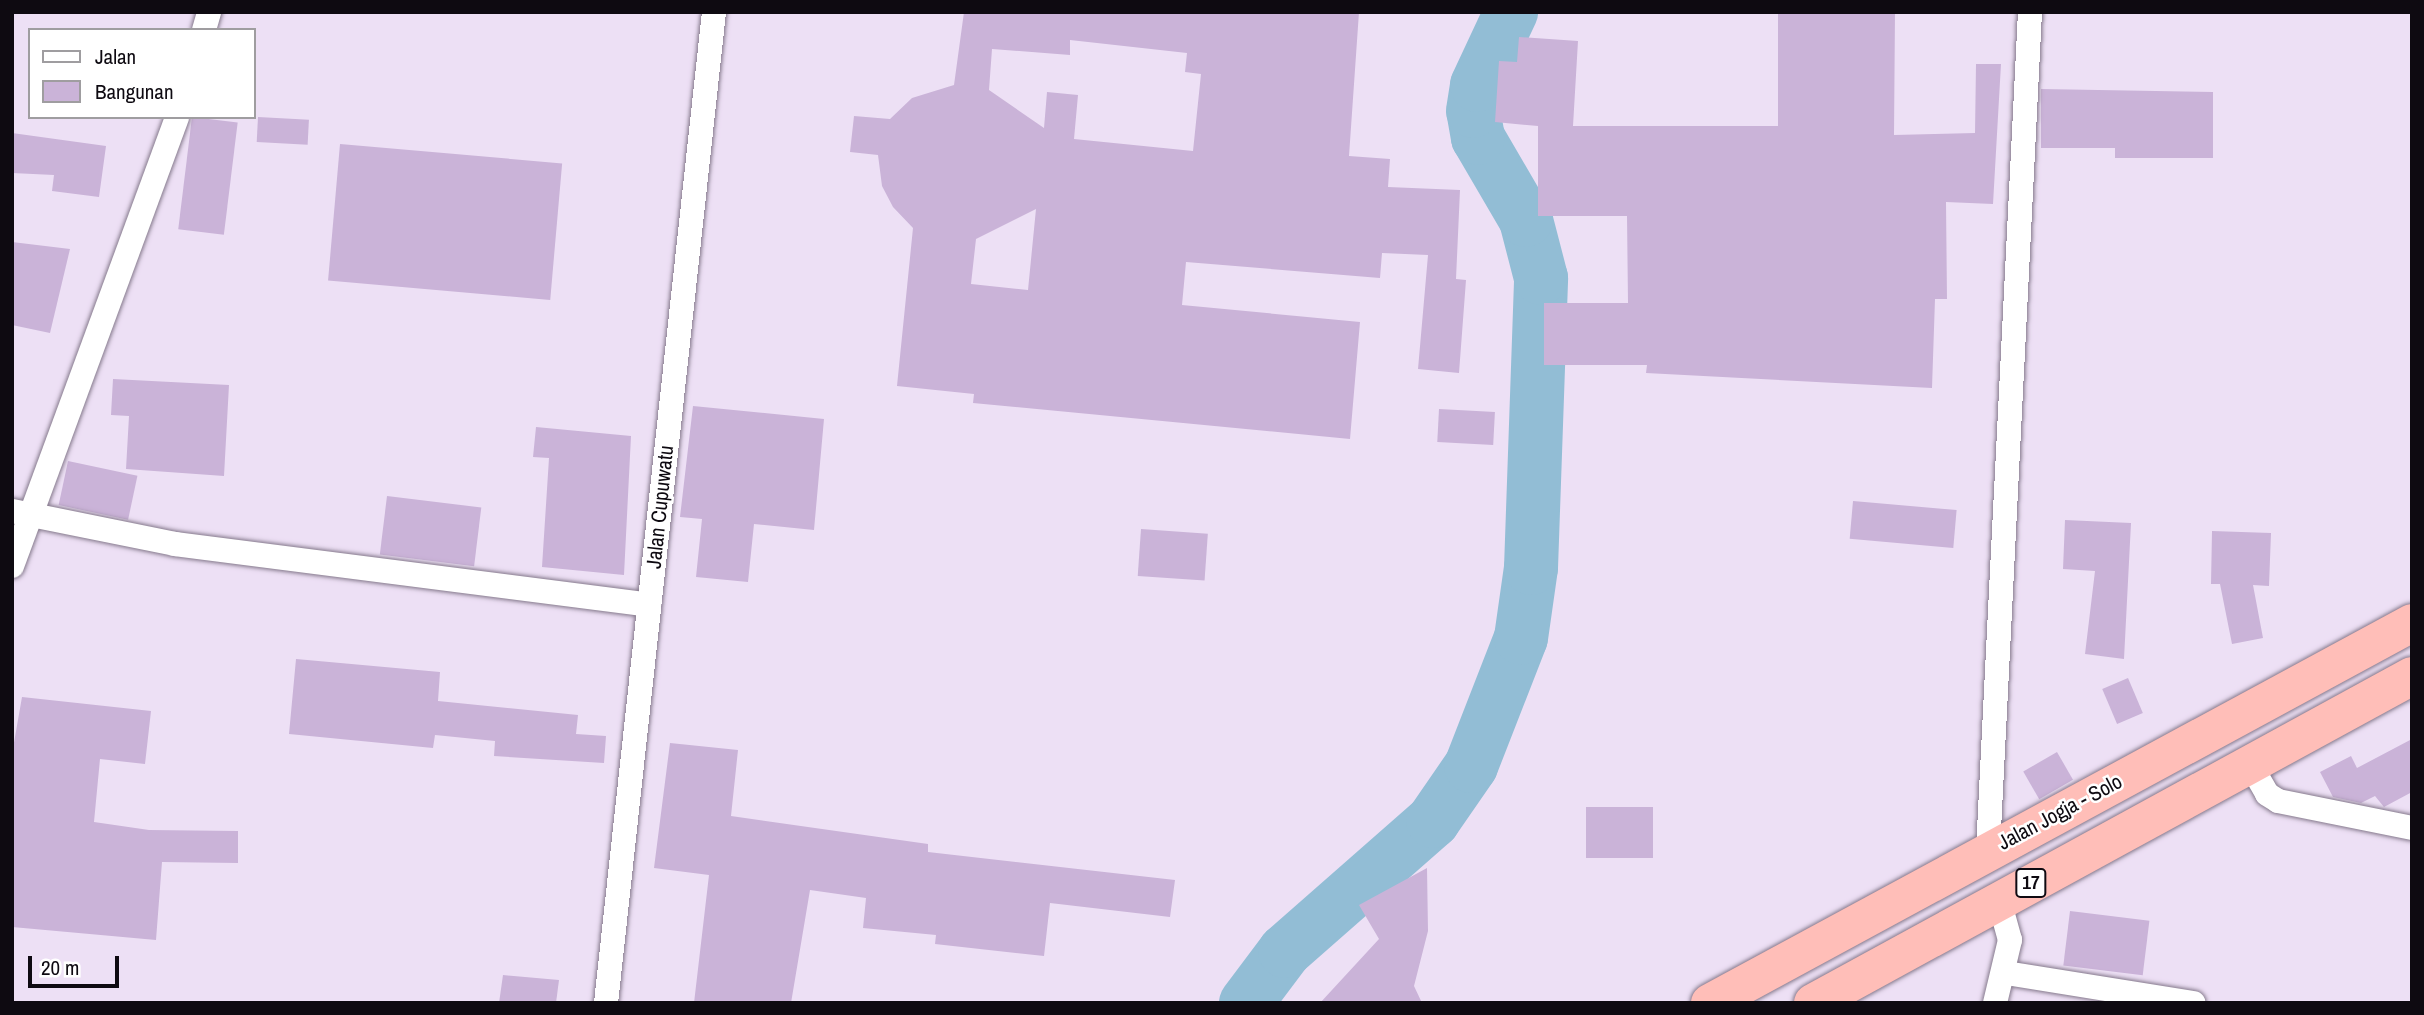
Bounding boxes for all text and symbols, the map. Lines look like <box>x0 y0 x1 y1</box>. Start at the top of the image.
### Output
legend <box>28 28 256 119</box>
text: Jalan <box>95 42 136 71</box>
text: Bangunan <box>95 77 174 106</box>
street label: Jalan Cupuwatu <box>641 444 679 570</box>
street label: Jalan Jogja - Solo <box>1994 769 2126 855</box>
road number: 17 <box>2015 868 2047 898</box>
scale bar <box>32 942 122 986</box>
text: 20 m <box>41 953 79 982</box>

